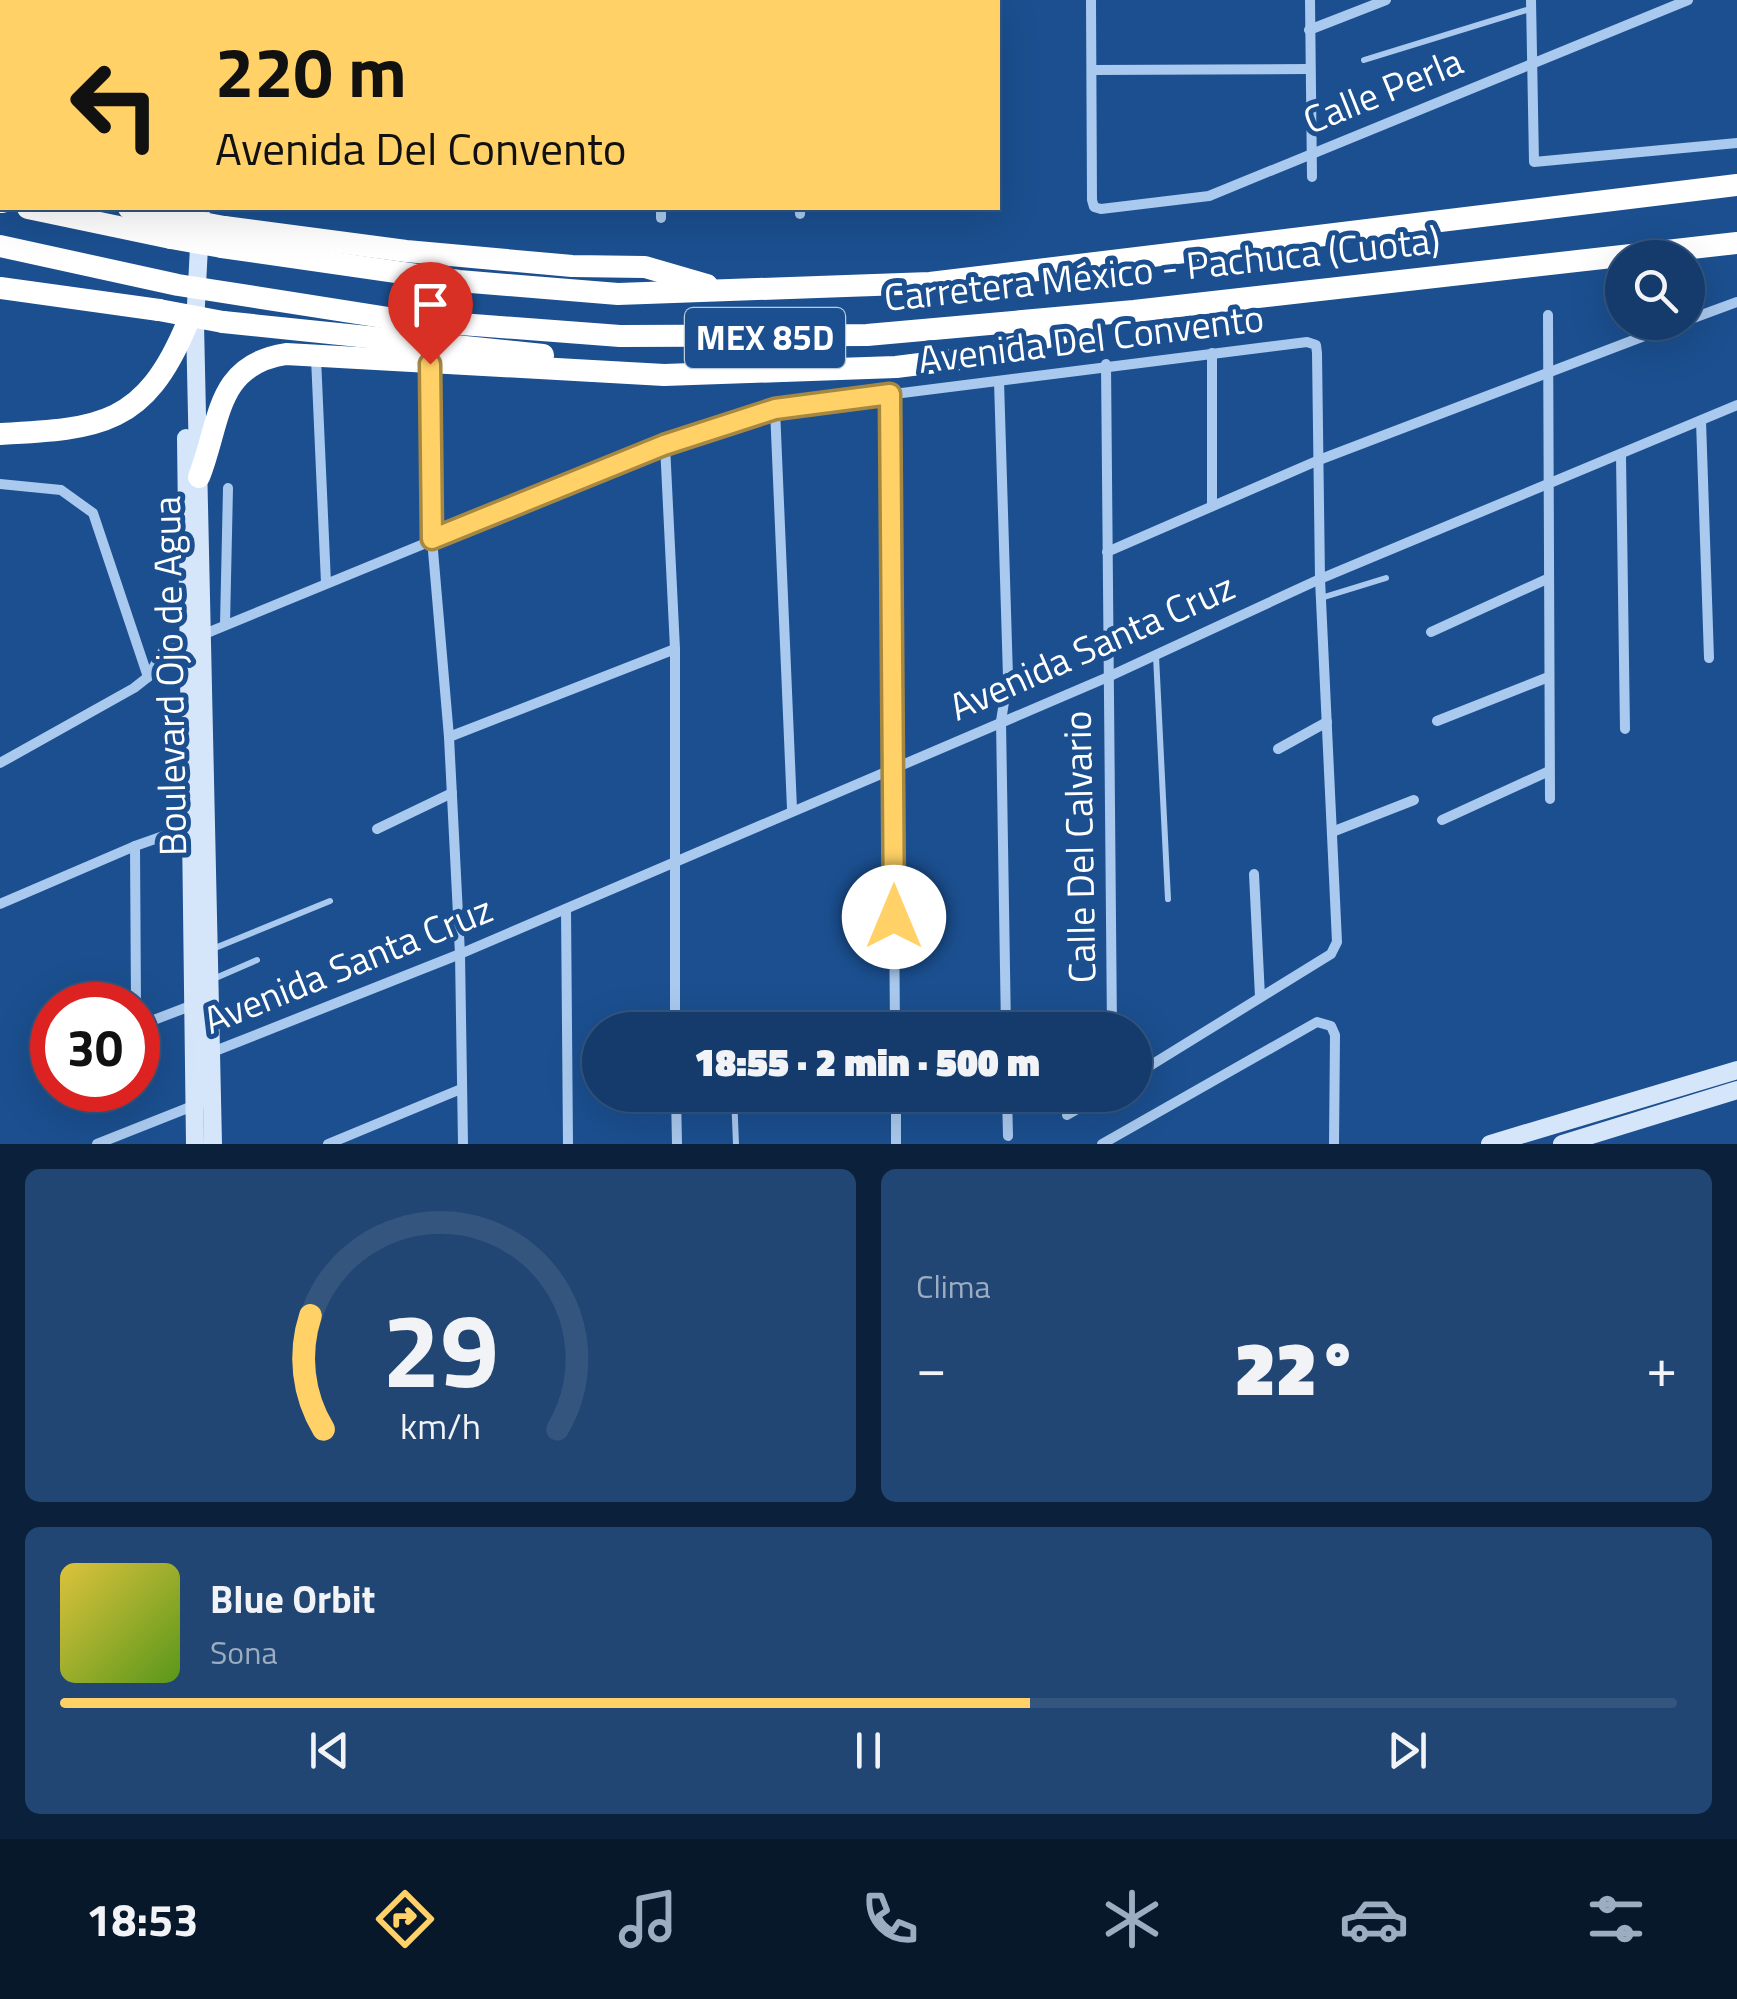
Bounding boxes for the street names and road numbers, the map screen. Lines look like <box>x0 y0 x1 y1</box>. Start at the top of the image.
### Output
street label: Calle Perla <box>1294 32 1471 148</box>
street label: Carretera México - Pachuca (Cuota) <box>881 210 1443 326</box>
street label: Avenida Del Convento <box>915 288 1267 388</box>
road number: MEX 85D <box>685 308 845 368</box>
street label: Boulevard Ojo de Agua <box>137 496 201 856</box>
street label: Avenida Santa Cruz <box>940 557 1244 735</box>
street label: Calle Del Calvario <box>1048 710 1110 984</box>
street label: Avenida Santa Cruz <box>194 880 501 1048</box>

